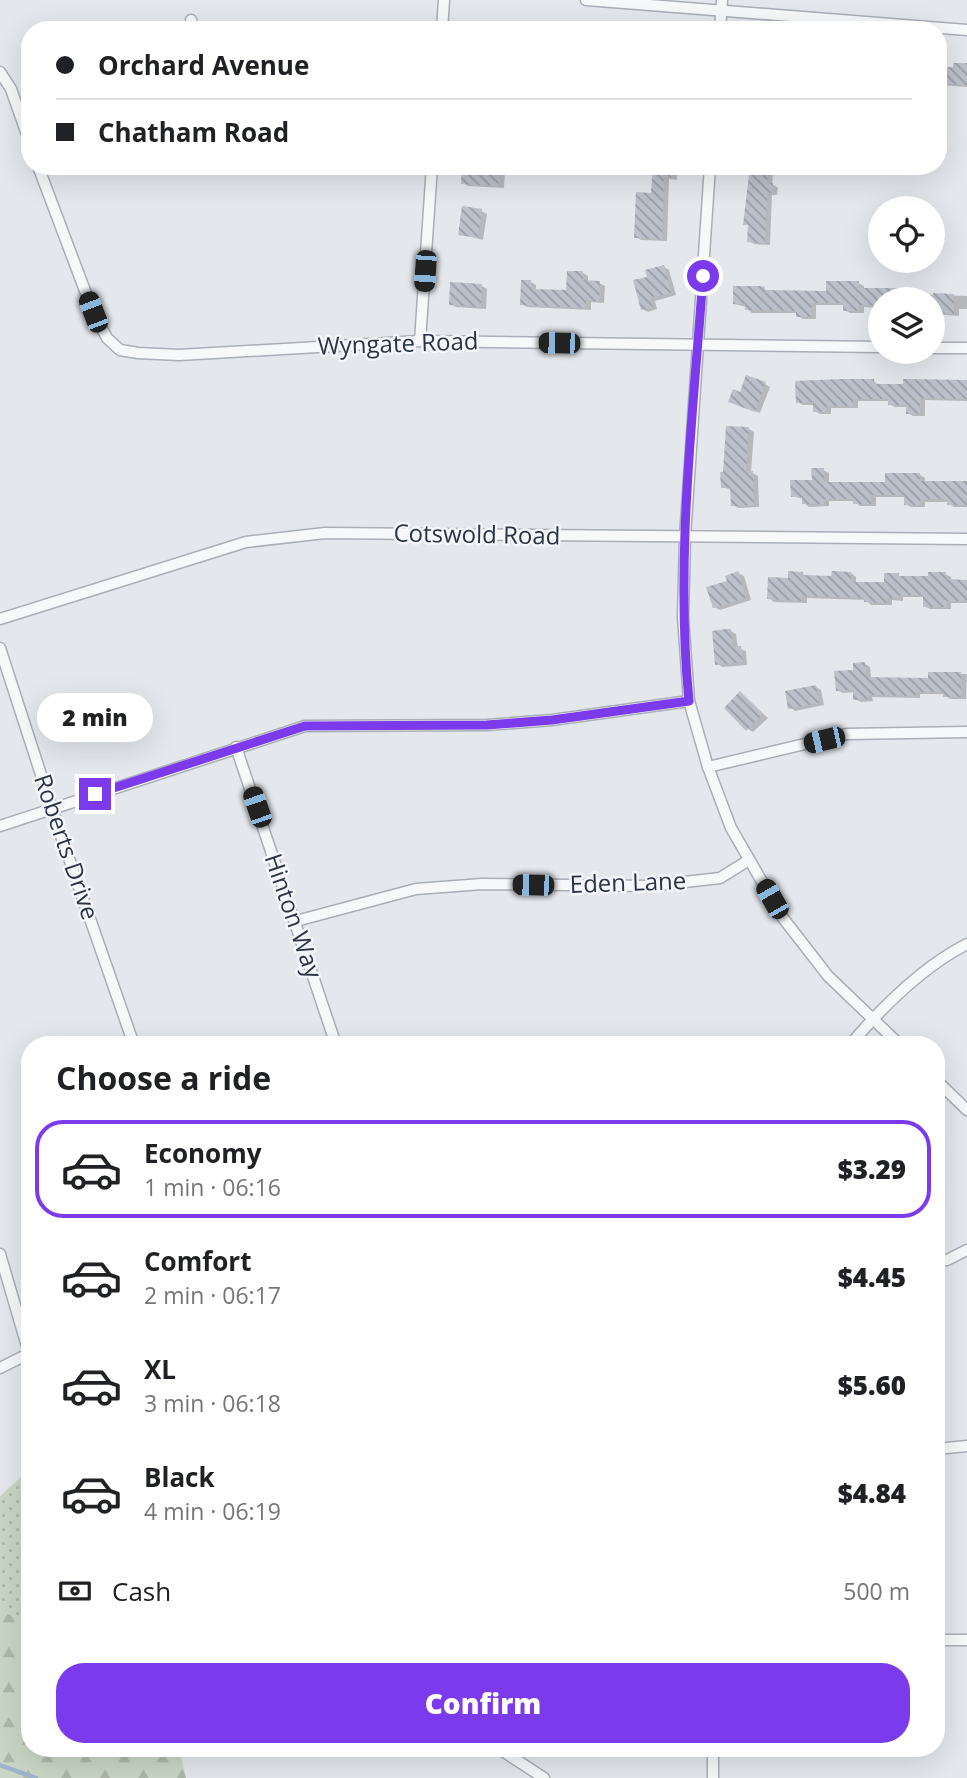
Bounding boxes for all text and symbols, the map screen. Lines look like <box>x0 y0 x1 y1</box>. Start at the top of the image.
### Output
text: Orchard Avenue <box>98 47 309 83</box>
text: Chatham Road <box>98 114 289 150</box>
map controls <box>868 196 945 364</box>
button: locate <box>868 196 945 273</box>
car <box>414 249 437 293</box>
route start <box>687 260 719 292</box>
button: layers <box>868 287 945 364</box>
car <box>76 289 111 335</box>
street label: Wyngate Road <box>317 323 479 362</box>
car <box>538 332 581 354</box>
street label: Cotswold Road <box>393 516 561 551</box>
callout: 2 min <box>37 692 153 742</box>
text: 2 min <box>62 701 128 733</box>
car <box>802 725 847 755</box>
street label: Roberts Drive <box>27 769 108 924</box>
route end <box>79 778 111 810</box>
car <box>241 784 274 830</box>
street label: Hinton Way <box>258 849 331 983</box>
street label: Eden Lane <box>569 863 687 900</box>
car <box>512 874 555 896</box>
car <box>753 876 792 922</box>
text: Choose a ride <box>56 1056 271 1099</box>
text: Economy <box>144 1135 262 1171</box>
icon: car <box>60 1138 123 1201</box>
text: $3.29 <box>838 1151 906 1187</box>
text: 1 min · 06:16 <box>144 1171 281 1203</box>
text: Comfort <box>144 1243 251 1279</box>
icon: car <box>60 1246 123 1309</box>
text: $4.45 <box>838 1259 906 1295</box>
text: 2 min · 06:17 <box>144 1279 281 1311</box>
text: XL <box>144 1351 176 1387</box>
icon: car <box>60 1354 123 1417</box>
text: $5.60 <box>838 1367 906 1403</box>
text: 3 min · 06:18 <box>144 1387 281 1419</box>
text: Black <box>144 1459 215 1495</box>
icon: car <box>60 1462 123 1525</box>
text: $4.84 <box>838 1475 906 1511</box>
text: 4 min · 06:19 <box>144 1495 281 1527</box>
icon: cash <box>56 1572 94 1610</box>
text: Cash <box>112 1573 171 1609</box>
text: 500 m <box>843 1575 910 1607</box>
button: Confirm <box>56 1663 910 1743</box>

